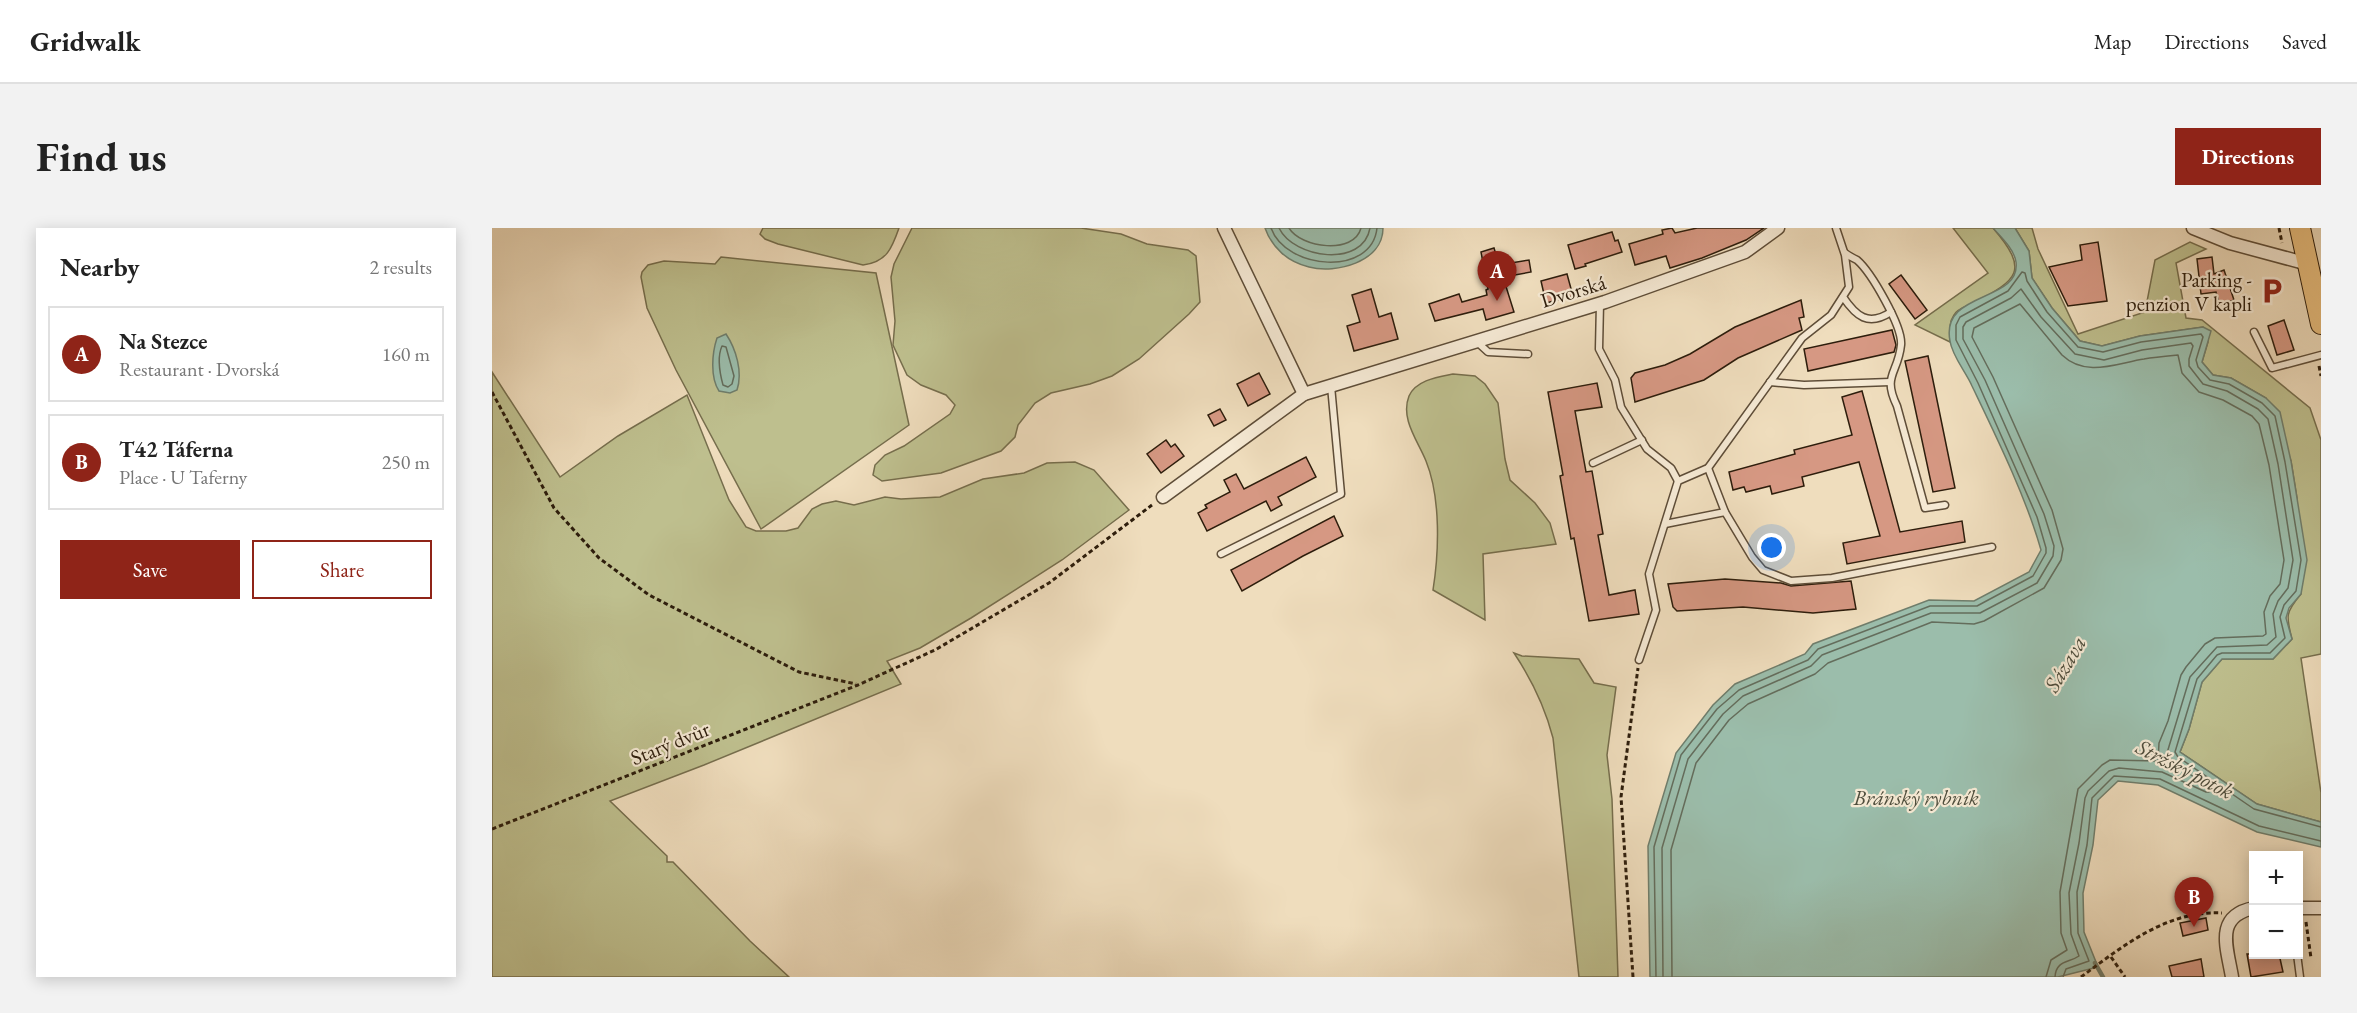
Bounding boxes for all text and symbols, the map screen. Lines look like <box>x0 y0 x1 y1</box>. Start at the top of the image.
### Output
text: Gridwalk <box>30 23 141 59</box>
text: Map <box>2094 28 2131 55</box>
text: Directions <box>2164 28 2249 55</box>
text: Saved <box>2282 28 2327 55</box>
button: Directions <box>2175 128 2321 185</box>
text: Find us <box>36 129 167 184</box>
text: Nearby <box>60 250 140 284</box>
pin: A <box>1478 251 1516 301</box>
text: 2 results <box>369 254 432 280</box>
place label: Parking - penzion V kapli <box>2126 266 2252 317</box>
street label: Dvorská <box>1537 268 1610 314</box>
parking icon: Parking - penzion V kapli <box>2257 276 2287 306</box>
text: Na Stezce <box>119 327 207 356</box>
text: A <box>74 341 89 367</box>
text: 160 m <box>382 341 430 367</box>
text: Restaurant · Dvorská <box>119 356 280 382</box>
text: T42 Táferna <box>119 435 233 464</box>
text: B <box>75 449 88 475</box>
text: 250 m <box>382 449 430 475</box>
text: Place · U Taferny <box>119 464 247 490</box>
your location <box>1757 533 1786 562</box>
button: Save <box>60 540 240 599</box>
button: Share <box>252 540 432 599</box>
water label: Sázava <box>2037 631 2093 698</box>
street label: Starý dvůr <box>626 715 714 771</box>
water label: Stržský potok <box>2131 732 2239 806</box>
water label: Bránský rybník <box>1852 783 1979 812</box>
map controls <box>2249 851 2303 959</box>
button: + <box>2249 851 2303 905</box>
pin: B <box>2174 878 2214 927</box>
button: − <box>2249 905 2303 959</box>

